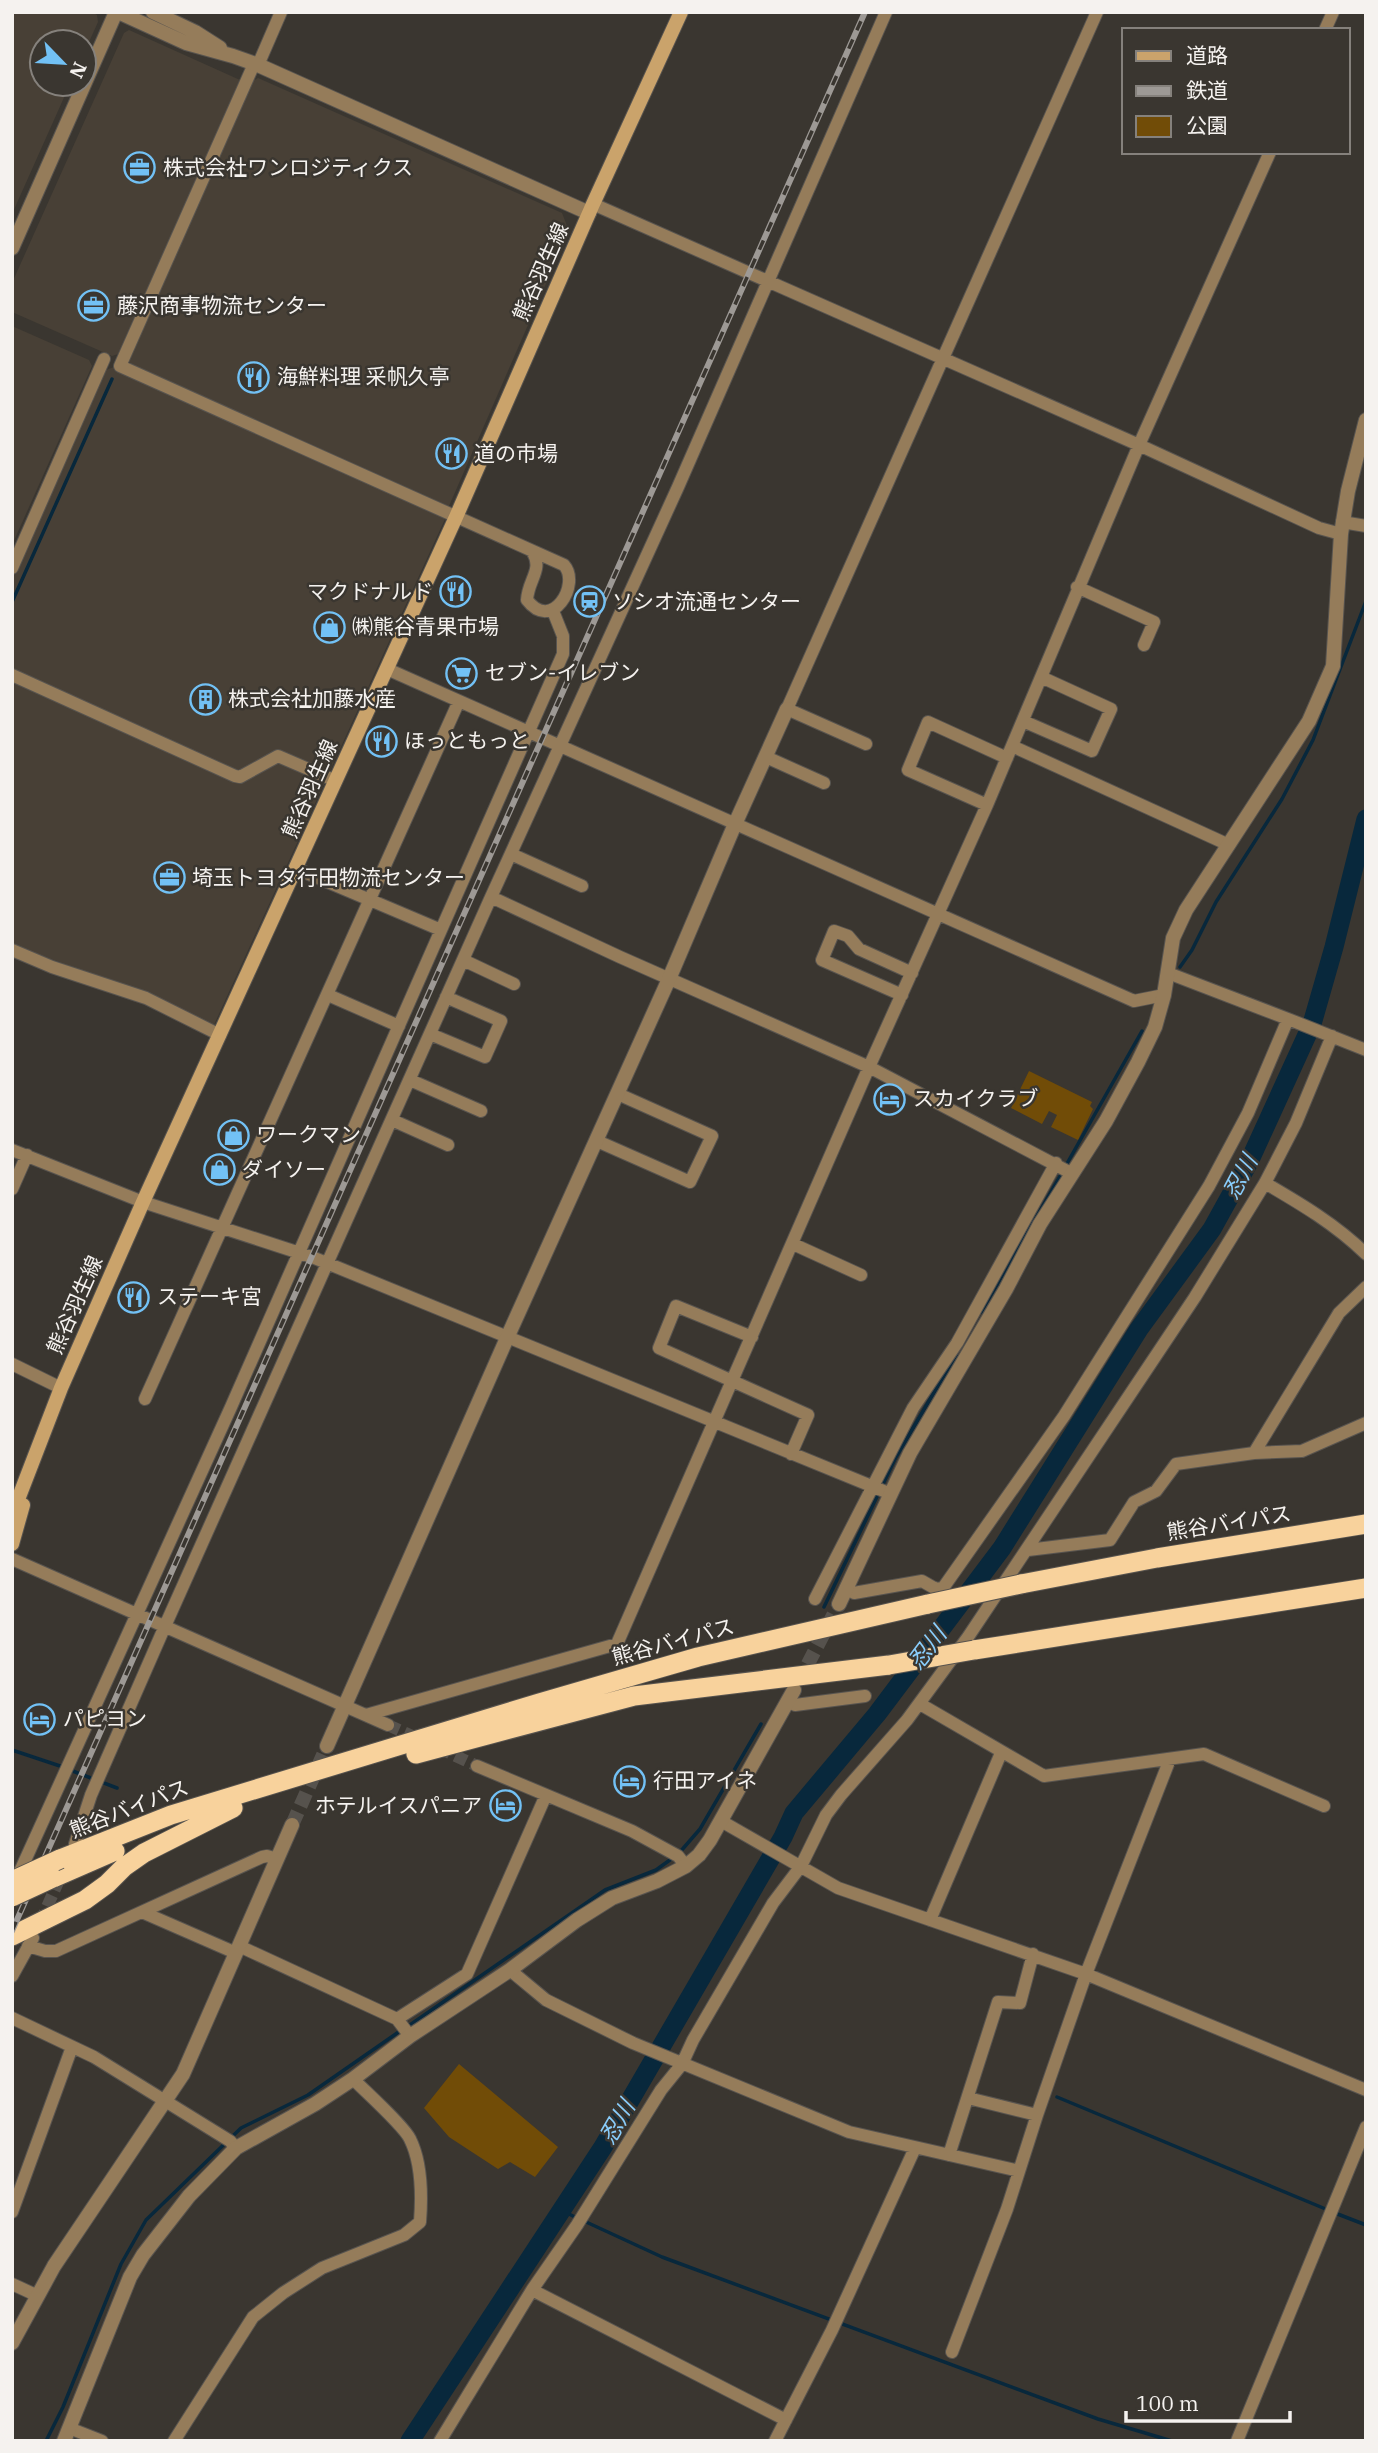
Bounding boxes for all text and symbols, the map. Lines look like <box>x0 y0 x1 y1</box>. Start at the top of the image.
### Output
north arrow <box>28 28 98 98</box>
legend <box>1122 28 1350 154</box>
text: 道路 <box>1186 41 1228 69</box>
text: N <box>64 58 92 82</box>
text: 鉄道 <box>1186 76 1228 104</box>
text: 公園 <box>1186 111 1228 139</box>
office icon: 株式会社ワンロジティクス <box>123 151 157 185</box>
place label: 株式会社ワンロジティクス <box>163 153 413 181</box>
street label: 熊谷羽生線 <box>506 218 574 325</box>
office icon: 藤沢商事物流センター <box>77 289 111 323</box>
place label: 藤沢商事物流センター <box>117 291 327 319</box>
restaurant icon: 海鮮料理 采帆久亭 <box>237 360 271 394</box>
place label: 海鮮料理 采帆久亭 <box>277 362 450 390</box>
restaurant icon: 道の市場 <box>434 437 468 471</box>
place label: 道の市場 <box>474 439 558 467</box>
restaurant icon: マクドナルド <box>439 575 473 609</box>
place label: マクドナルド <box>307 577 433 605</box>
station icon: ソシオ流通センター <box>572 585 606 619</box>
place label: ソシオ流通センター <box>612 587 801 615</box>
shop icon: ㈱熊谷青果市場 <box>312 610 346 644</box>
place label: ㈱熊谷青果市場 <box>352 612 499 640</box>
supermarket icon: セブン-イレブン <box>445 656 479 690</box>
place label: セブン-イレブン <box>485 658 640 686</box>
building icon: 株式会社加藤水産 <box>188 682 222 716</box>
place label: 株式会社加藤水産 <box>228 684 396 712</box>
restaurant icon: ほっともっと <box>364 724 398 758</box>
place label: ほっともっと <box>404 726 530 754</box>
street label: 熊谷羽生線 <box>275 735 343 842</box>
office icon: 埼玉トヨタ行田物流センター <box>152 861 186 895</box>
place label: 埼玉トヨタ行田物流センター <box>192 863 465 891</box>
hotel icon: スカイクラブ <box>873 1082 907 1116</box>
place label: スカイクラブ <box>913 1084 1039 1112</box>
shop icon: ワークマン <box>216 1118 250 1152</box>
place label: ワークマン <box>256 1120 361 1148</box>
water label: 忍川 <box>1215 1147 1265 1204</box>
shop icon: ダイソー <box>202 1153 236 1187</box>
place label: ダイソー <box>242 1155 326 1183</box>
street label: 熊谷羽生線 <box>40 1251 108 1358</box>
restaurant icon: ステーキ宮 <box>117 1280 151 1314</box>
place label: ステーキ宮 <box>157 1282 262 1310</box>
street label: 熊谷バイパス <box>1165 1498 1293 1546</box>
street label: 熊谷バイパス <box>608 1611 737 1671</box>
water label: 忍川 <box>900 1618 954 1675</box>
hotel icon: パピヨン <box>23 1702 57 1736</box>
place label: パピヨン <box>63 1704 147 1732</box>
hotel icon: 行田アイネ <box>613 1764 647 1798</box>
place label: 行田アイネ <box>653 1766 757 1794</box>
street label: 熊谷バイパス <box>65 1772 192 1844</box>
hotel icon: ホテルイスパニア <box>488 1789 522 1823</box>
place label: ホテルイスパニア <box>315 1791 482 1819</box>
water label: 忍川 <box>592 2091 642 2149</box>
scale bar <box>1126 2380 1290 2424</box>
text: 100 m <box>1136 2389 1199 2417</box>

